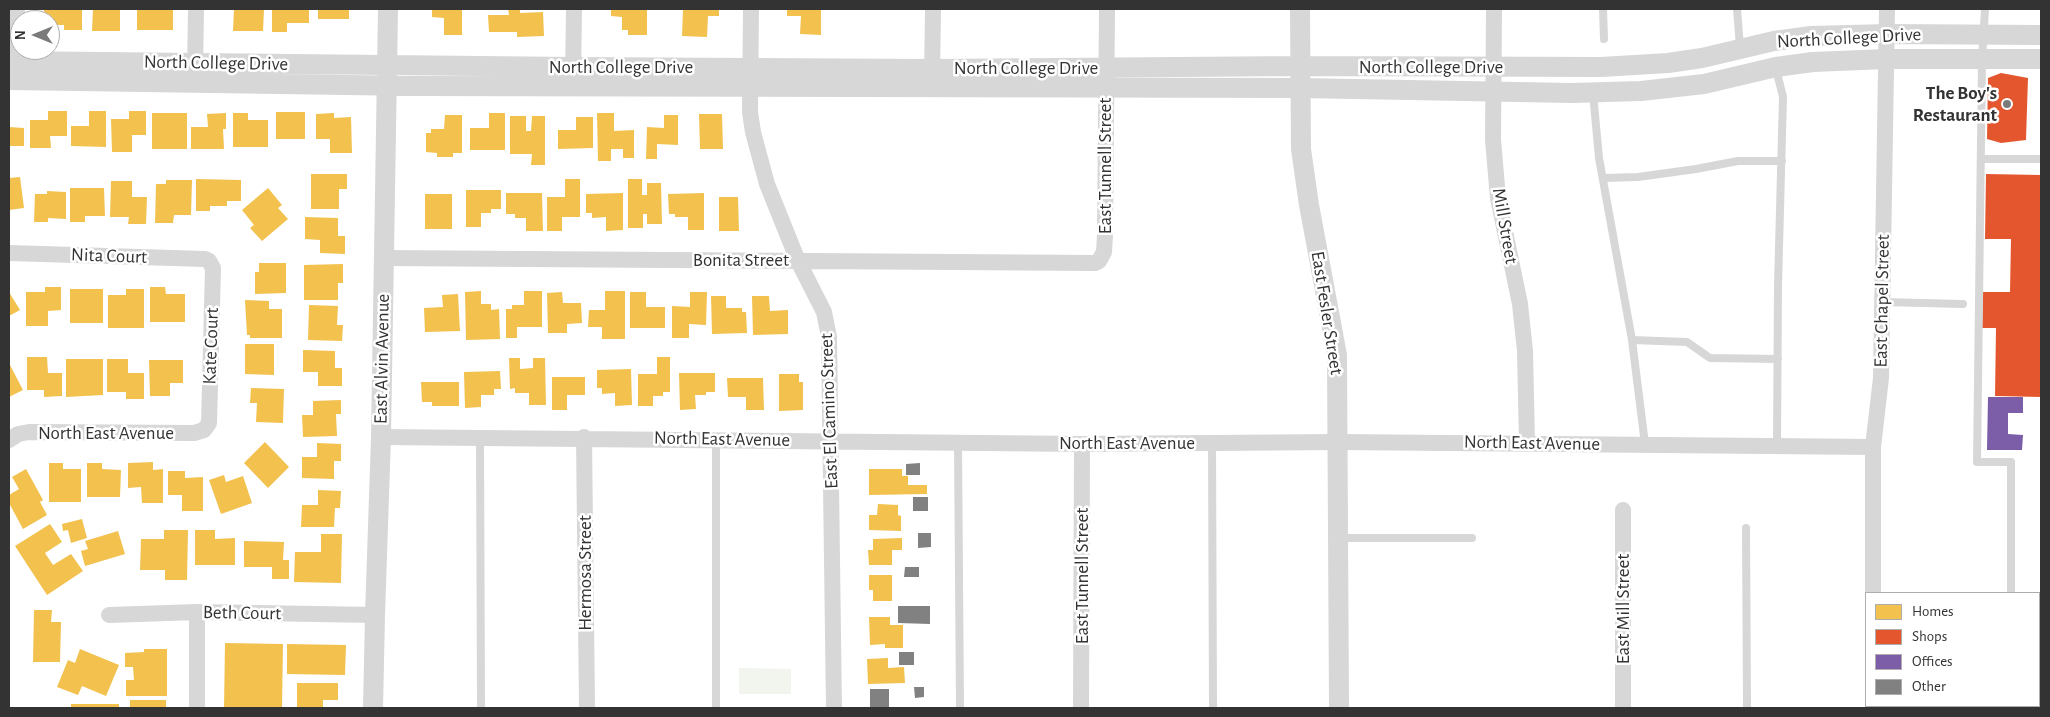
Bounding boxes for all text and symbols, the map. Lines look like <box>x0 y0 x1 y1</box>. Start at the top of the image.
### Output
north arrow <box>10 10 60 60</box>
street label: North College Drive <box>1776 23 1922 53</box>
text: N <box>14 30 28 40</box>
street label: North College Drive <box>144 50 288 76</box>
street label: North College Drive <box>549 56 693 78</box>
street label: North College Drive <box>1359 56 1503 78</box>
street label: North College Drive <box>954 57 1098 79</box>
place label: The Boy's Restaurant <box>1913 82 1997 126</box>
street label: East Tunnell Street <box>1094 98 1116 234</box>
marker: The Boy's Restaurant <box>2001 98 2013 110</box>
street label: Mill Street <box>1487 186 1523 266</box>
street label: East Chapel Street <box>1869 234 1895 368</box>
street label: Nita Court <box>71 243 147 269</box>
street label: Bonita Street <box>693 249 789 271</box>
street label: East Fesler Street <box>1306 250 1348 376</box>
street label: East Alvin Avenue <box>369 294 395 424</box>
street label: Kate Court <box>198 307 224 385</box>
street label: East El Camino Street <box>815 333 843 489</box>
street label: North East Avenue <box>38 422 174 444</box>
street label: North East Avenue <box>654 426 790 452</box>
street label: North East Avenue <box>1464 430 1600 456</box>
street label: North East Avenue <box>1059 432 1195 454</box>
street label: East Tunnell Street <box>1071 508 1093 644</box>
street label: Hermosa Street <box>574 515 596 631</box>
street label: East Mill Street <box>1612 554 1634 664</box>
legend <box>1865 592 2040 707</box>
street label: Beth Court <box>203 601 281 625</box>
text: Homes <box>1912 604 1954 619</box>
text: Shops <box>1912 629 1947 644</box>
text: Offices <box>1912 654 1953 669</box>
text: Other <box>1912 679 1946 694</box>

